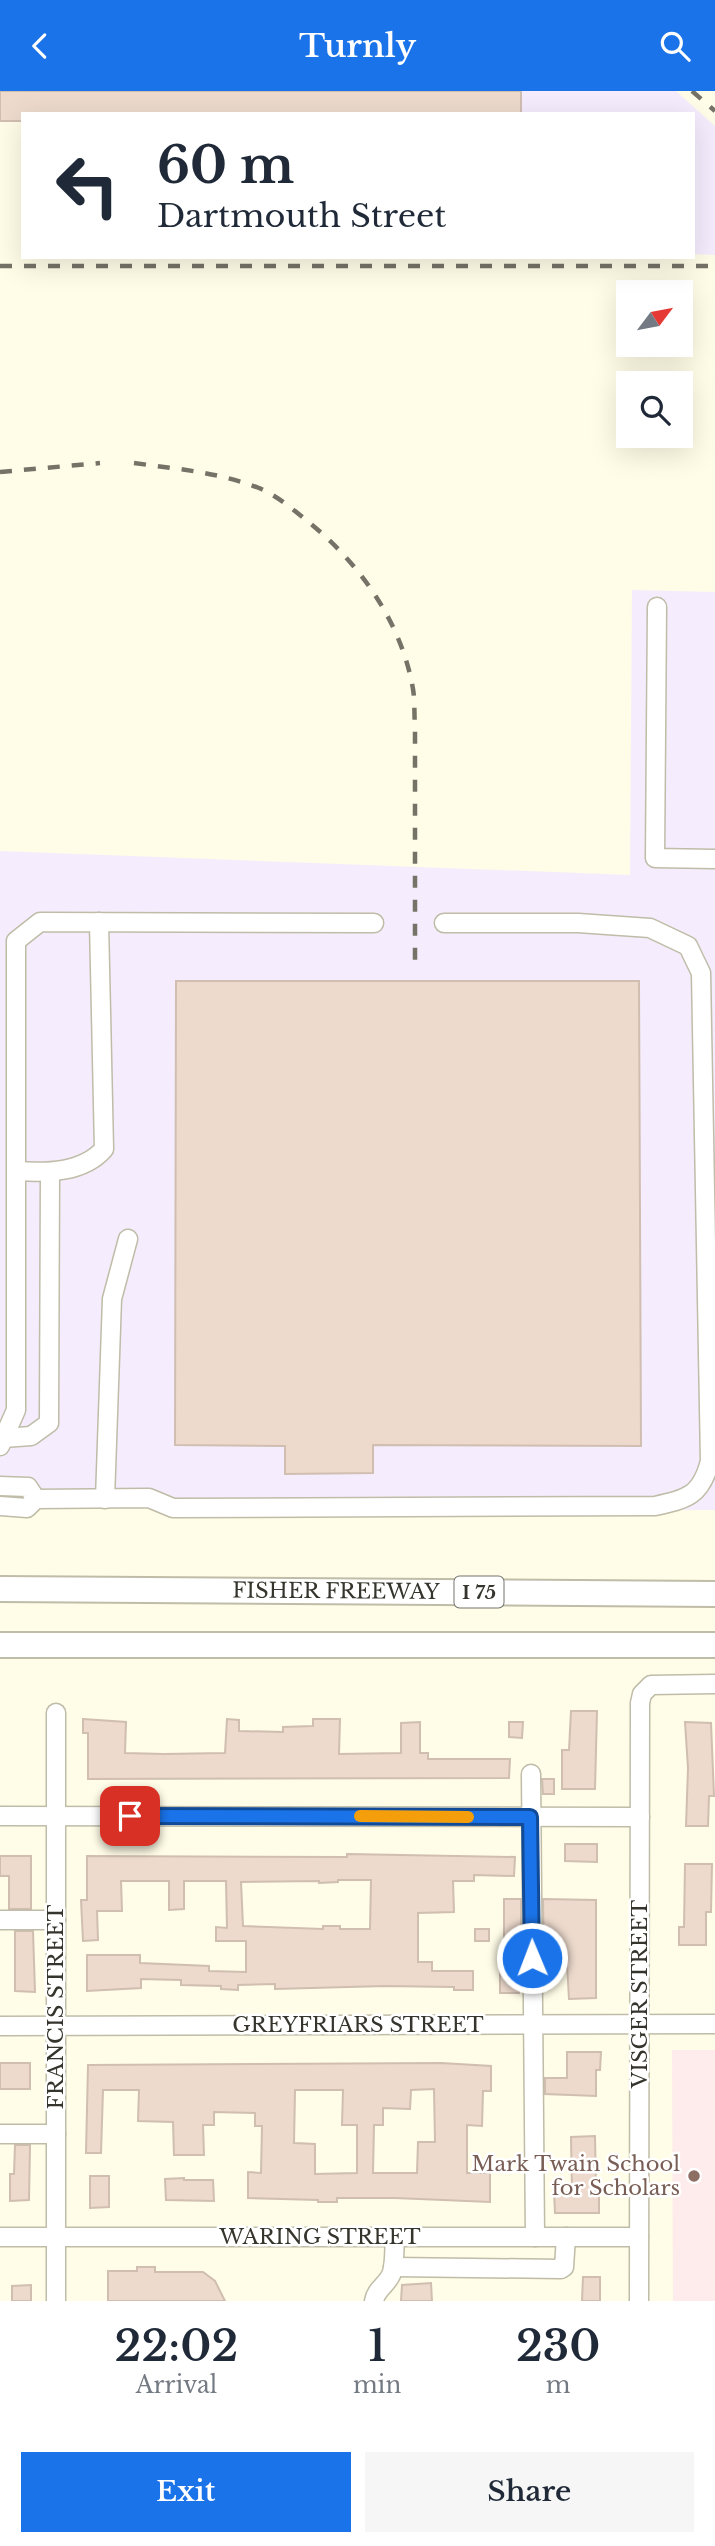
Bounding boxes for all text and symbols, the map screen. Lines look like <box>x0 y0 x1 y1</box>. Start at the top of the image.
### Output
text: Turnly <box>299 26 416 66</box>
icon: back <box>21 27 59 65</box>
icon: search <box>656 27 694 65</box>
text: 60 m <box>157 135 294 196</box>
icon: left <box>42 140 133 231</box>
text: Dartmouth Street <box>157 196 446 236</box>
north arrow <box>616 280 693 357</box>
map controls <box>616 280 693 448</box>
button: search <box>616 371 693 448</box>
road number: I 75 <box>454 1576 504 1607</box>
street label: FISHER FREEWAY <box>232 1578 440 1605</box>
pin <box>100 1786 160 1846</box>
icon: arrive <box>111 1797 149 1835</box>
street label: VISGER STREET <box>627 1900 653 2089</box>
street label: FRANCIS STREET <box>43 1904 69 2109</box>
position arrow <box>495 1921 569 1995</box>
street label: GREYFRIARS STREET <box>232 2012 484 2038</box>
place label: Mark Twain School for Scholars <box>472 2151 680 2201</box>
marker: Mark Twain School for Scholars <box>686 2168 702 2184</box>
street label: WARING STREET <box>218 2224 421 2250</box>
text: 22:02 <box>115 2320 238 2372</box>
text: 1 <box>368 2320 386 2372</box>
text: 230 <box>516 2320 600 2372</box>
text: Arrival <box>136 2371 217 2399</box>
text: min <box>353 2371 401 2399</box>
text: m <box>546 2371 570 2399</box>
button: Exit <box>21 2452 351 2532</box>
button: Share <box>365 2452 694 2532</box>

